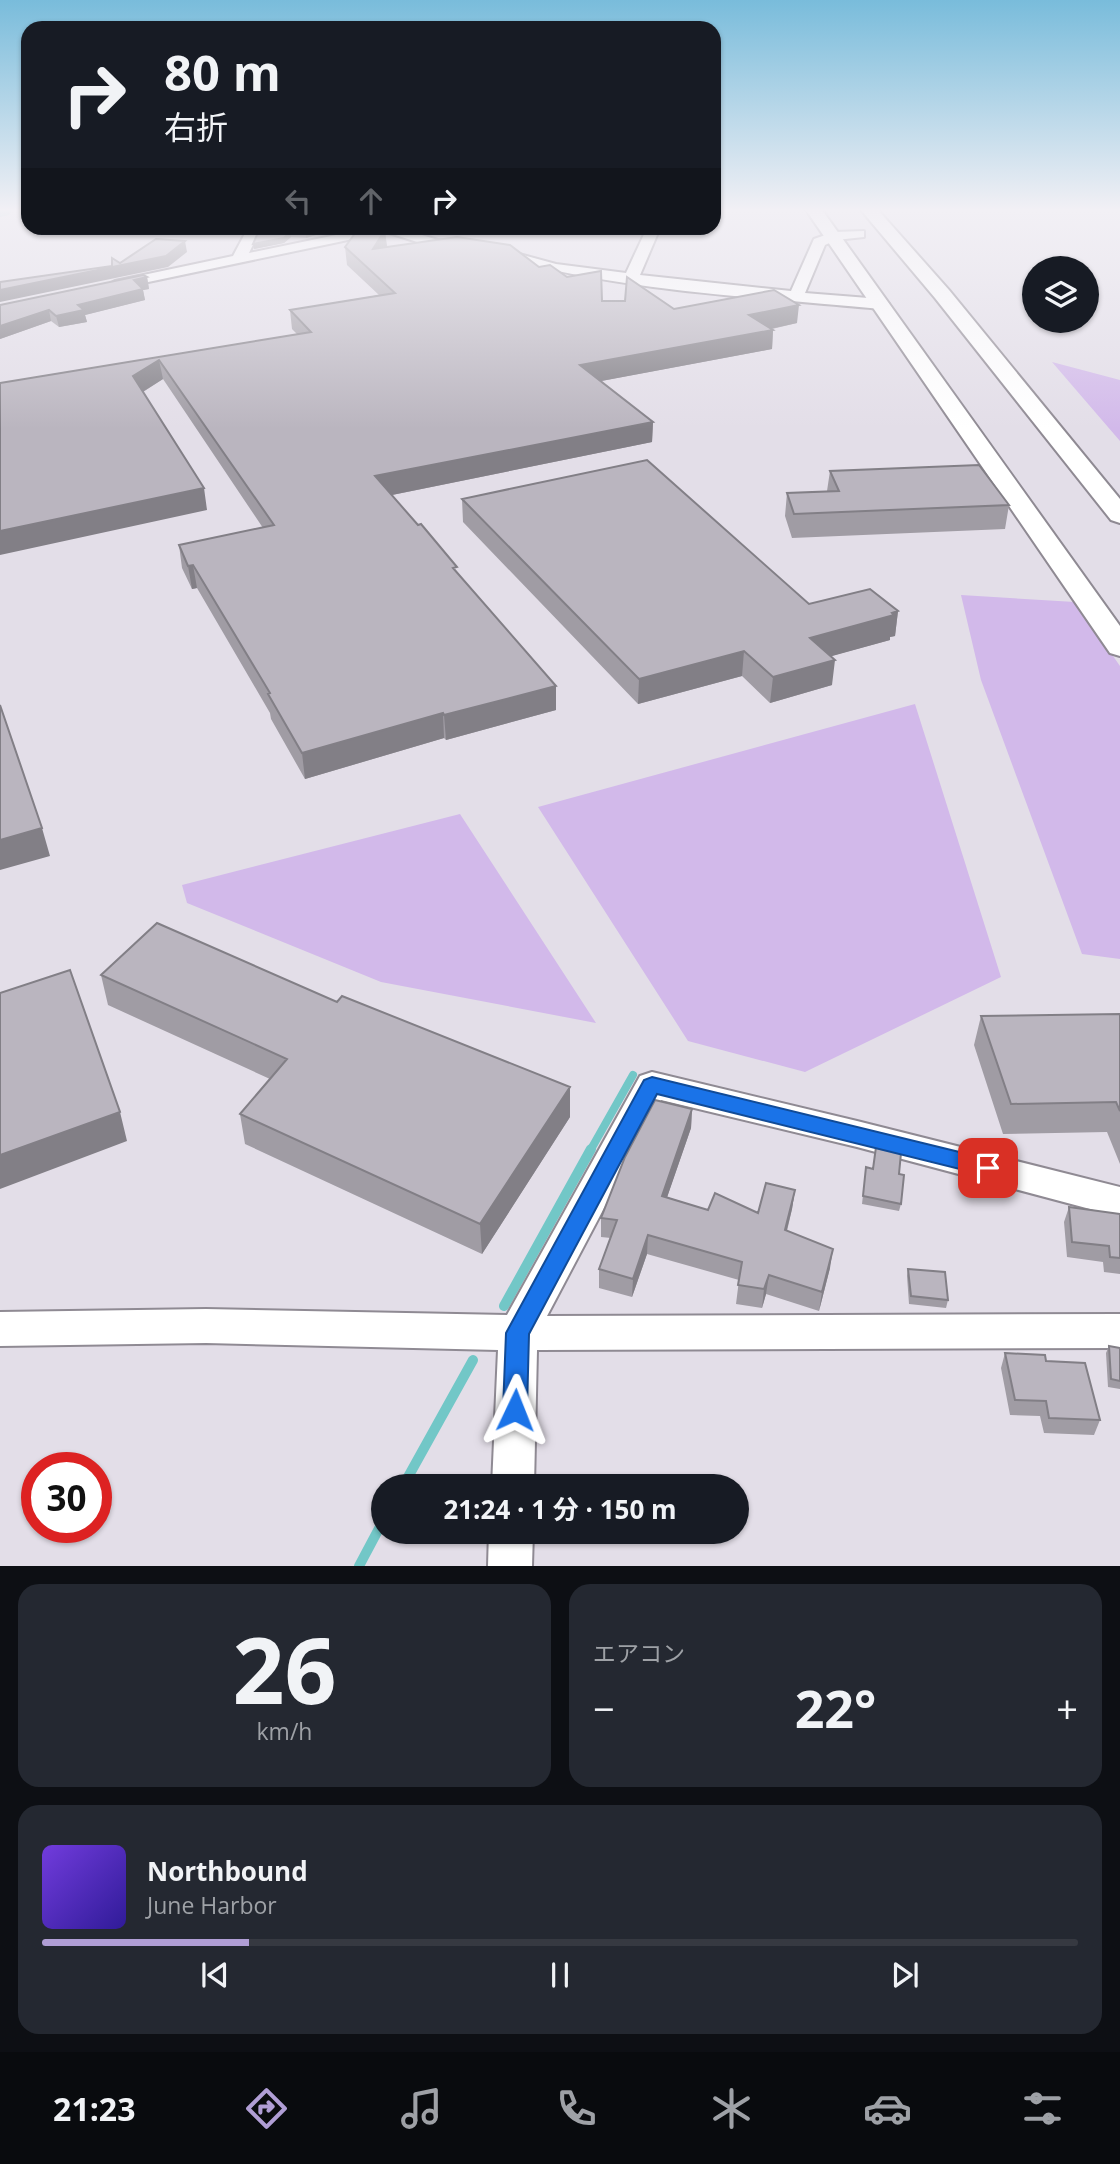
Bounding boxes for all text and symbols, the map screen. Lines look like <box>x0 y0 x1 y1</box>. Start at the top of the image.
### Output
text: 80 m <box>164 39 281 105</box>
icon: right <box>49 49 140 140</box>
text: 右折 <box>164 105 228 148</box>
icon: left <box>279 182 317 220</box>
icon: ahead <box>352 182 390 220</box>
icon: right <box>425 182 463 220</box>
map controls <box>1022 256 1099 333</box>
button: layers <box>1022 256 1099 333</box>
pin <box>958 1138 1018 1198</box>
icon: arrive <box>969 1149 1007 1187</box>
position arrow <box>478 1373 552 1447</box>
speed limit sign: 30 <box>21 1452 112 1543</box>
text: 21:24 · 1 分 · 150 m <box>443 1491 677 1527</box>
text: 26 <box>232 1607 337 1731</box>
text: エアコン <box>593 1637 685 1669</box>
text: 22° <box>795 1672 876 1743</box>
text: − <box>593 1682 615 1734</box>
text: + <box>1056 1682 1078 1734</box>
text: km/h <box>257 1715 312 1747</box>
text: Northbound <box>147 1853 308 1889</box>
text: June Harbor <box>147 1889 277 1921</box>
icon: previous <box>196 1956 234 1994</box>
icon: pause <box>541 1956 579 1994</box>
icon: next <box>886 1956 924 1994</box>
icon: directions <box>242 2084 291 2133</box>
icon: music <box>397 2084 446 2133</box>
icon: phone <box>552 2084 601 2133</box>
icon: climate <box>707 2084 756 2133</box>
icon: car <box>863 2084 912 2133</box>
icon: filters <box>1018 2084 1067 2133</box>
text: 21:23 <box>53 2087 135 2130</box>

